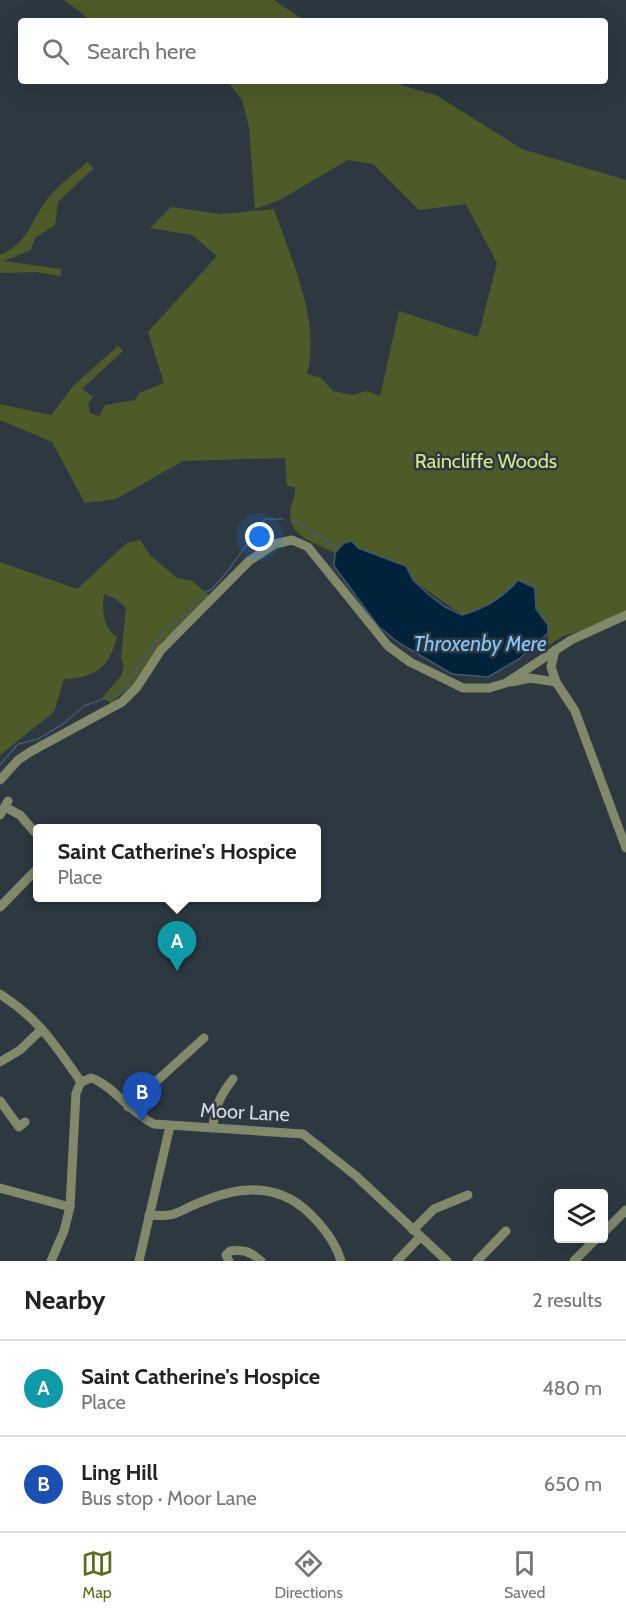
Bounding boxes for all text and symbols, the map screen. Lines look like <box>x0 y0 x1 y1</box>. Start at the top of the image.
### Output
search box <box>18 18 608 84</box>
icon: search <box>39 35 72 68</box>
text: Search here <box>87 38 196 65</box>
park label: Raincliffe Woods <box>415 449 557 473</box>
your location <box>245 522 274 551</box>
water label: Throxenby Mere <box>413 631 547 656</box>
popup <box>33 824 321 902</box>
text: Saint Catherine's Hospice <box>57 838 297 865</box>
text: Place <box>57 865 102 889</box>
pin: A <box>158 922 196 971</box>
pin: B <box>122 1072 162 1122</box>
street label: Moor Lane <box>199 1098 291 1126</box>
map controls <box>554 1189 608 1243</box>
button: layers <box>554 1189 608 1243</box>
text: Nearby <box>24 1284 105 1316</box>
text: 2 results <box>532 1288 602 1312</box>
text: Saint Catherine's Hospice <box>81 1363 320 1390</box>
text: A <box>37 1376 50 1400</box>
text: 480 m <box>542 1376 602 1400</box>
text: Place <box>81 1390 126 1414</box>
text: Ling Hill <box>81 1459 158 1486</box>
text: B <box>37 1472 50 1496</box>
text: 650 m <box>544 1472 602 1496</box>
text: Bus stop · Moor Lane <box>81 1486 257 1510</box>
tab: Map <box>81 1547 114 1602</box>
tab: Directions <box>275 1547 343 1602</box>
tab: Saved <box>504 1547 545 1602</box>

